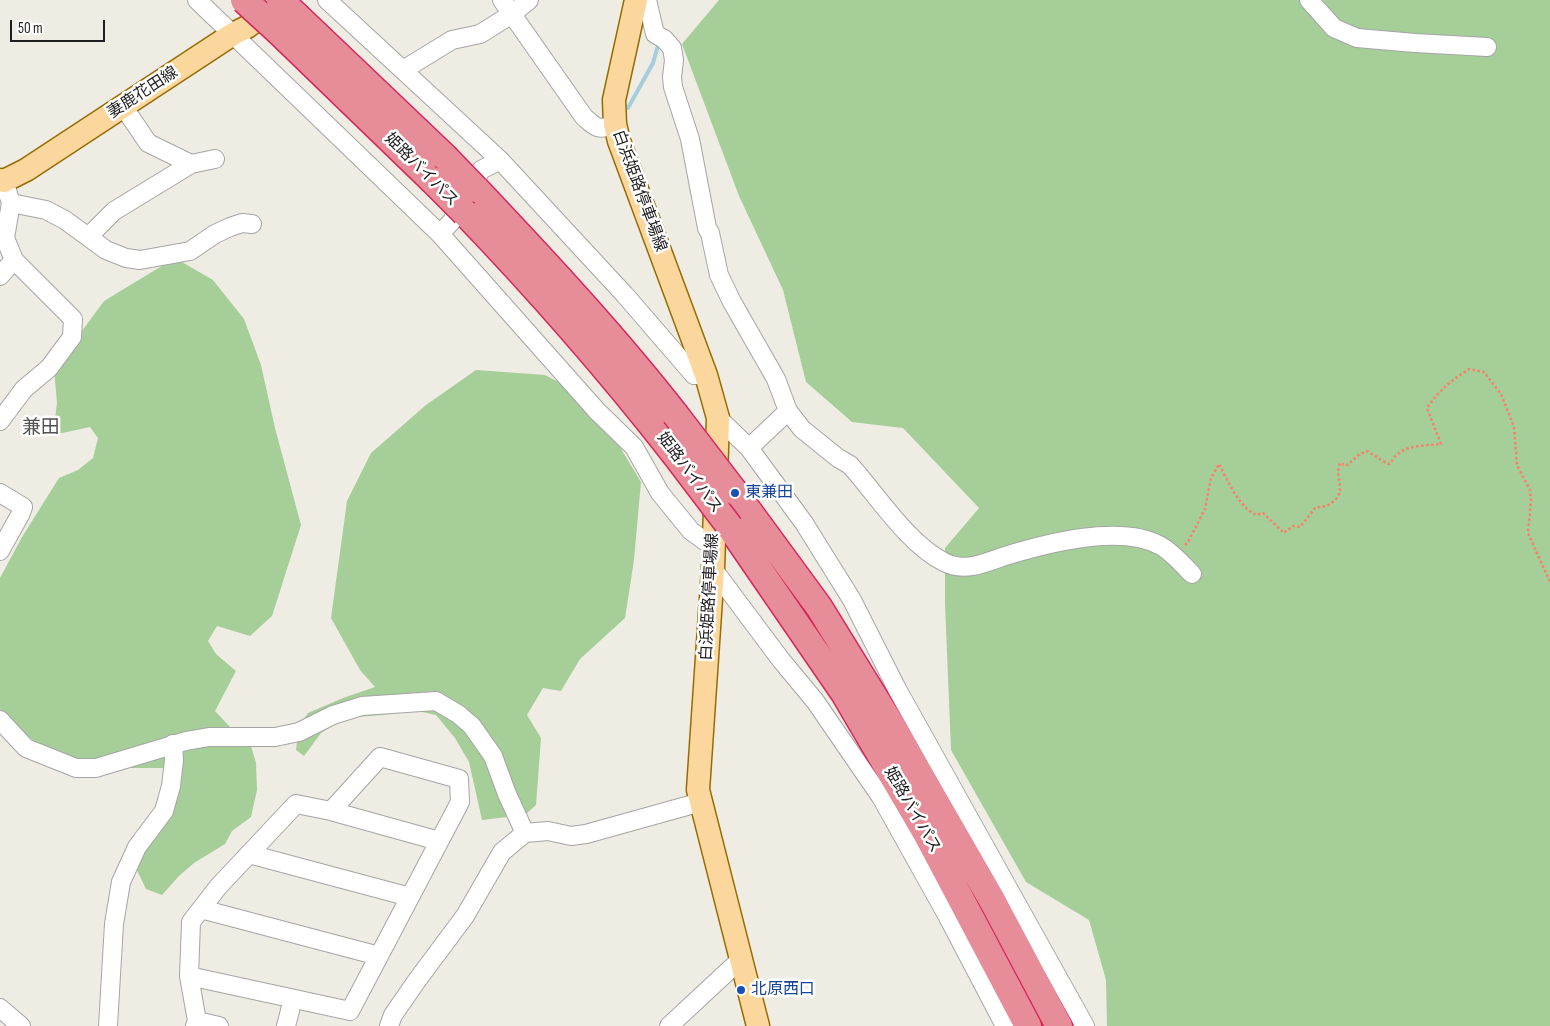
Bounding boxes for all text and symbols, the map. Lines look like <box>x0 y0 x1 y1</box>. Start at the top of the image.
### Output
scale bar <box>12 10 108 42</box>
text: 50 m <box>18 19 43 38</box>
street label: 妻鹿花田線 <box>104 63 182 123</box>
street label: 白浜姫路停車場線 <box>608 128 670 254</box>
street label: 姫路バイパス <box>380 129 462 211</box>
district label: 兼田 <box>22 417 60 439</box>
street label: 姫路バイパス <box>652 429 726 517</box>
place label: 東兼田 <box>745 483 793 503</box>
marker: 東兼田 <box>729 487 741 499</box>
street label: 白浜姫路停車場線 <box>697 533 723 661</box>
street label: 姫路バイパス <box>880 764 944 856</box>
place label: 北原西口 <box>751 980 815 1000</box>
marker: 北原西口 <box>735 984 747 996</box>

